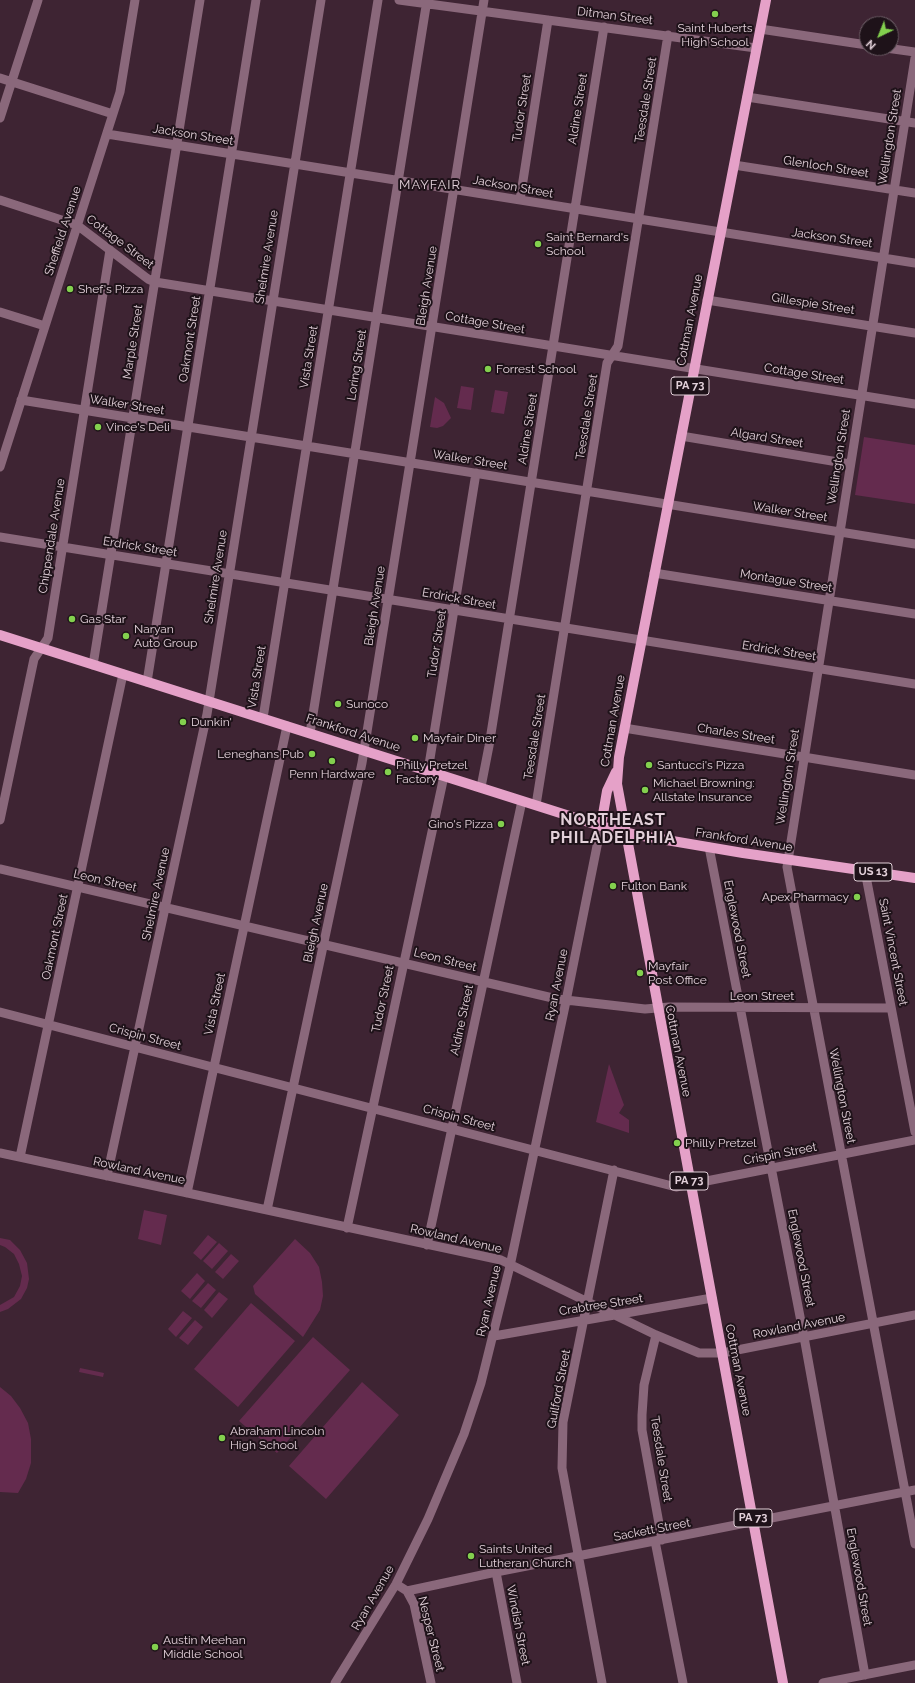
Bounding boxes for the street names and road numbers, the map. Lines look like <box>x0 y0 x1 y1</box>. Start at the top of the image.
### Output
street label: Ditman Street <box>576 4 654 28</box>
street label: Teesdale Street <box>632 56 660 144</box>
street label: Aldine Street <box>565 72 591 146</box>
street label: Tudor Street <box>510 73 534 143</box>
street label: Wellington Street <box>875 88 905 186</box>
street label: Jackson Street <box>152 122 234 148</box>
street label: Glenloch Street <box>782 153 870 181</box>
street label: Jackson Street <box>472 173 554 201</box>
street label: Sheffield Avenue <box>42 185 84 277</box>
street label: Shelmire Avenue <box>253 209 281 305</box>
street label: Cottage Street <box>83 212 157 272</box>
street label: Jackson Street <box>791 225 873 251</box>
street label: Bleigh Avenue <box>414 245 440 327</box>
street label: Cottman Avenue <box>674 273 706 367</box>
street label: Gillespie Street <box>770 290 856 318</box>
street label: Oakmont Street <box>176 295 204 383</box>
street label: Marple Street <box>120 304 146 380</box>
street label: Cottage Street <box>444 309 526 337</box>
street label: Vista Street <box>297 325 321 389</box>
street label: Loring Street <box>344 329 370 401</box>
street label: Cottage Street <box>763 361 845 387</box>
street label: Teesdale Street <box>573 373 601 461</box>
road number: PA 73 <box>671 377 709 395</box>
street label: Walker Street <box>89 392 165 418</box>
street label: Aldine Street <box>515 392 541 466</box>
street label: Wellington Street <box>824 408 854 506</box>
street label: Algard Street <box>730 425 804 451</box>
street label: Walker Street <box>432 447 508 473</box>
street label: Chippendale Avenue <box>36 478 68 594</box>
street label: Walker Street <box>752 499 828 525</box>
street label: Shelmire Avenue <box>202 529 230 625</box>
street label: Erdrick Street <box>102 534 178 560</box>
street label: Bleigh Avenue <box>362 565 388 647</box>
street label: Montague Street <box>739 567 833 595</box>
street label: Erdrick Street <box>421 585 497 613</box>
street label: Tudor Street <box>425 609 449 679</box>
street label: Erdrick Street <box>741 638 817 664</box>
street label: Vista Street <box>245 645 269 709</box>
street label: Cottman Avenue <box>598 674 628 768</box>
street label: Teesdale Street <box>521 693 549 781</box>
street label: Frankford Avenue <box>304 711 402 755</box>
street label: Charles Street <box>696 721 776 747</box>
street label: Wellington Street <box>773 728 803 826</box>
street label: Frankford Avenue <box>694 825 794 855</box>
street label: Shelmire Avenue <box>139 846 173 942</box>
road number: US 13 <box>854 863 892 881</box>
street label: Leon Street <box>72 867 138 895</box>
street label: Englewood Street <box>720 879 754 979</box>
street label: Bleigh Avenue <box>301 882 331 964</box>
street label: Oakmont Street <box>39 893 71 981</box>
street label: Saint Vincent Street <box>876 897 910 1007</box>
street label: Leon Street <box>412 945 478 975</box>
street label: Ryan Avenue <box>543 948 571 1022</box>
street label: Tudor Street <box>369 964 397 1034</box>
street label: Vista Street <box>201 971 229 1037</box>
street label: Aldine Street <box>447 983 477 1057</box>
street label: Leon Street <box>730 989 794 1003</box>
street label: Cottman Avenue <box>662 1004 694 1098</box>
street label: Crispin Street <box>107 1020 183 1054</box>
street label: Wellington Street <box>826 1047 858 1145</box>
street label: Crispin Street <box>421 1101 497 1135</box>
street label: Crispin Street <box>742 1140 818 1168</box>
street label: Rowland Avenue <box>92 1154 186 1188</box>
road number: PA 73 <box>670 1172 708 1190</box>
street label: Englewood Street <box>784 1208 818 1308</box>
street label: Rowland Avenue <box>409 1221 503 1257</box>
street label: Ryan Avenue <box>474 1264 504 1338</box>
street label: Crabtree Street <box>558 1291 644 1319</box>
street label: Rowland Avenue <box>752 1310 846 1342</box>
street label: Cottman Avenue <box>722 1323 754 1417</box>
street label: Guilford Street <box>544 1348 574 1430</box>
street label: Teesdale Street <box>647 1415 675 1503</box>
road number: PA 73 <box>734 1509 772 1527</box>
street label: Sackett Street <box>612 1516 692 1544</box>
street label: Englewood Street <box>843 1527 875 1627</box>
street label: Ryan Avenue <box>349 1563 397 1633</box>
street label: Windish Street <box>503 1584 533 1666</box>
street label: Nesper Street <box>415 1595 447 1673</box>

